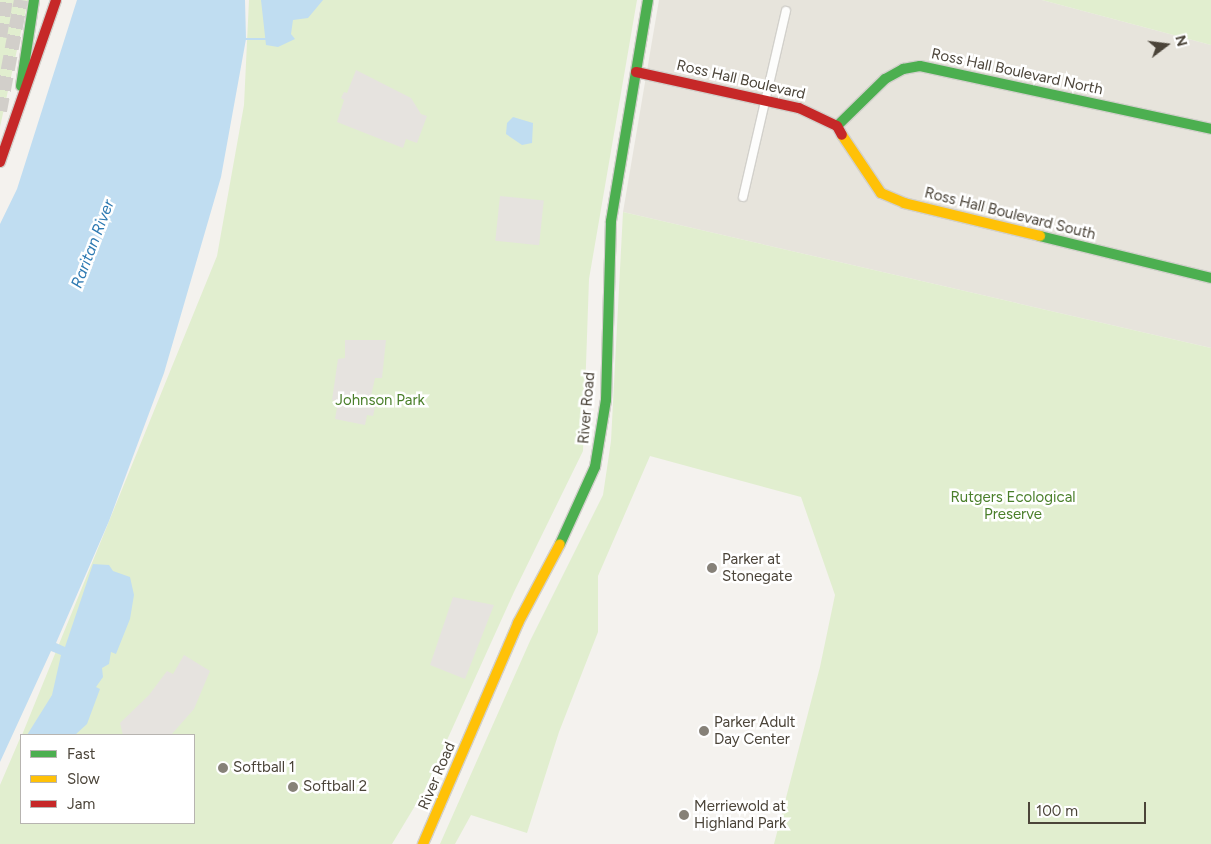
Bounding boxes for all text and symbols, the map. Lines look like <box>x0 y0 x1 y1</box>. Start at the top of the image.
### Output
north arrow <box>1141 20 1191 70</box>
text: N <box>1171 34 1191 48</box>
street label: Ross Hall Boulevard North <box>930 45 1104 99</box>
street label: Ross Hall Boulevard <box>675 56 807 104</box>
street label: Ross Hall Boulevard South <box>923 184 1097 244</box>
water label: Raritan River <box>67 197 119 291</box>
street label: River Road <box>575 371 599 445</box>
park label: Johnson Park <box>335 392 425 410</box>
park label: Rutgers Ecological Preserve <box>950 488 1076 523</box>
place label: Parker at Stonegate <box>722 550 792 585</box>
marker: Parker at Stonegate <box>706 562 718 574</box>
place label: Parker Adult Day Center <box>714 713 796 748</box>
marker: Parker Adult Day Center <box>698 725 710 737</box>
legend <box>20 734 195 824</box>
street label: River Road <box>415 739 459 813</box>
text: Fast <box>67 745 95 763</box>
place label: Softball 1 <box>233 759 295 777</box>
marker: Softball 1 <box>217 762 229 774</box>
text: Slow <box>67 770 100 788</box>
place label: Softball 2 <box>303 778 367 796</box>
marker: Softball 2 <box>287 781 299 793</box>
scale bar <box>1031 792 1148 824</box>
text: Jam <box>67 795 95 813</box>
place label: Merriewold at Highland Park <box>694 797 786 832</box>
text: 100 m <box>1036 802 1078 820</box>
marker: Merriewold at Highland Park <box>678 809 690 821</box>

